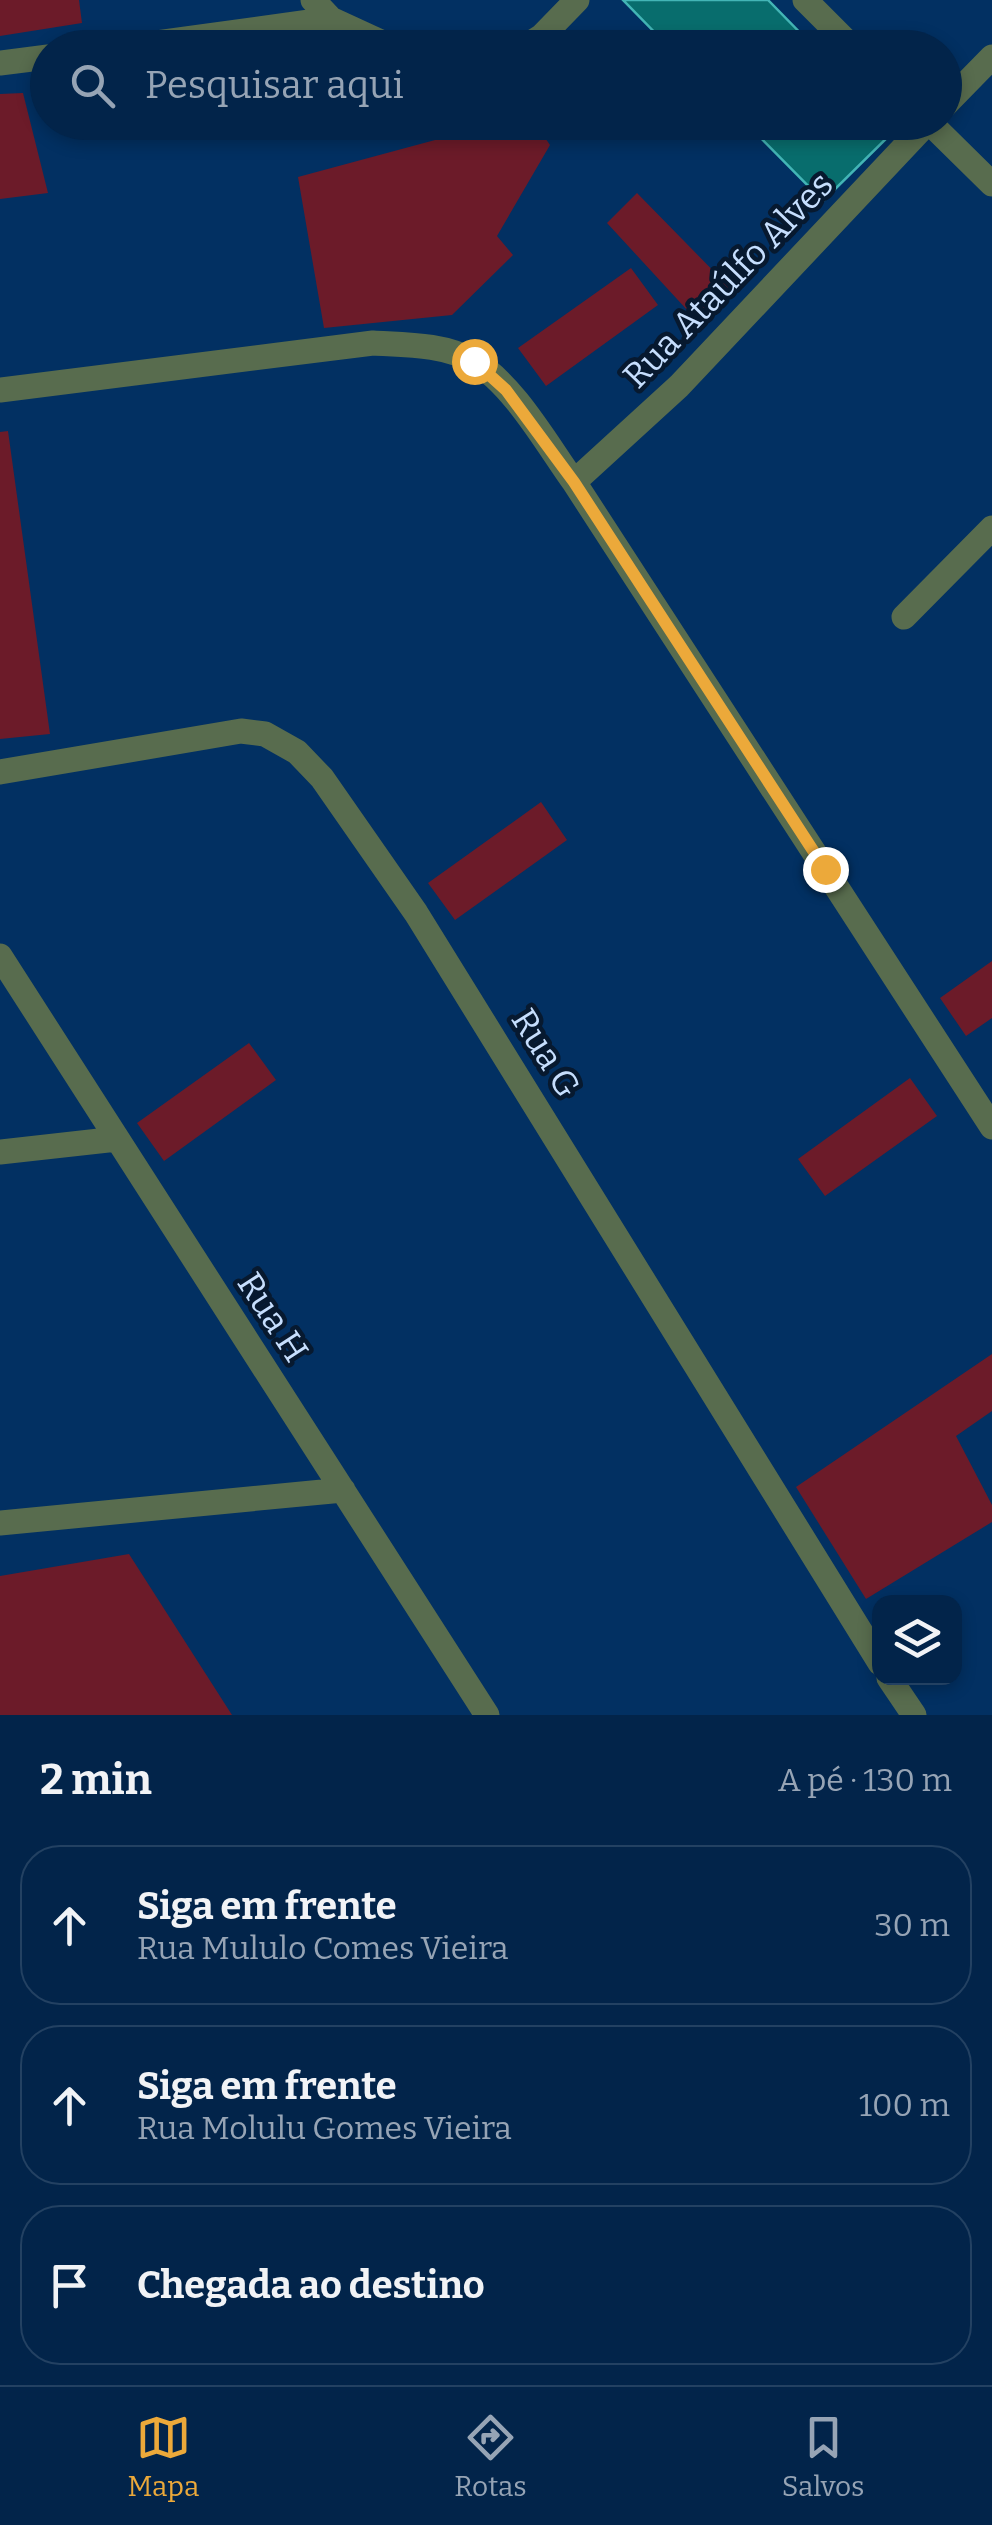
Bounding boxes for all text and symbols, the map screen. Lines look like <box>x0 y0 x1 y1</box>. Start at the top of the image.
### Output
search box <box>30 30 962 140</box>
icon: search <box>65 58 120 113</box>
text: Pesquisar aqui <box>145 62 404 108</box>
street label: Rua Ataúlfo Alves <box>614 163 842 397</box>
route start <box>452 339 498 385</box>
route end <box>803 847 849 893</box>
street label: Rua G <box>503 1001 589 1105</box>
street label: Rua H <box>229 1264 317 1370</box>
map controls <box>872 1595 962 1685</box>
button: layers <box>872 1595 962 1685</box>
text: 2 min <box>40 1755 152 1805</box>
text: A pé · 130 m <box>778 1761 952 1799</box>
text: Siga em frente <box>137 1883 397 1929</box>
icon: ahead <box>42 1898 97 1953</box>
text: 30 m <box>874 1906 950 1944</box>
text: Rua Mululo Comes Vieira <box>137 1929 509 1967</box>
text: Siga em frente <box>137 2063 397 2109</box>
icon: ahead <box>42 2078 97 2133</box>
text: 100 m <box>859 2086 950 2124</box>
text: Rua Molulu Gomes Vieira <box>137 2109 512 2147</box>
icon: arrive <box>42 2258 97 2313</box>
text: Chegada ao destino <box>137 2262 485 2308</box>
tab: Mapa <box>127 2410 199 2503</box>
tab: Rotas <box>454 2410 527 2503</box>
tab: Salvos <box>782 2410 864 2503</box>

